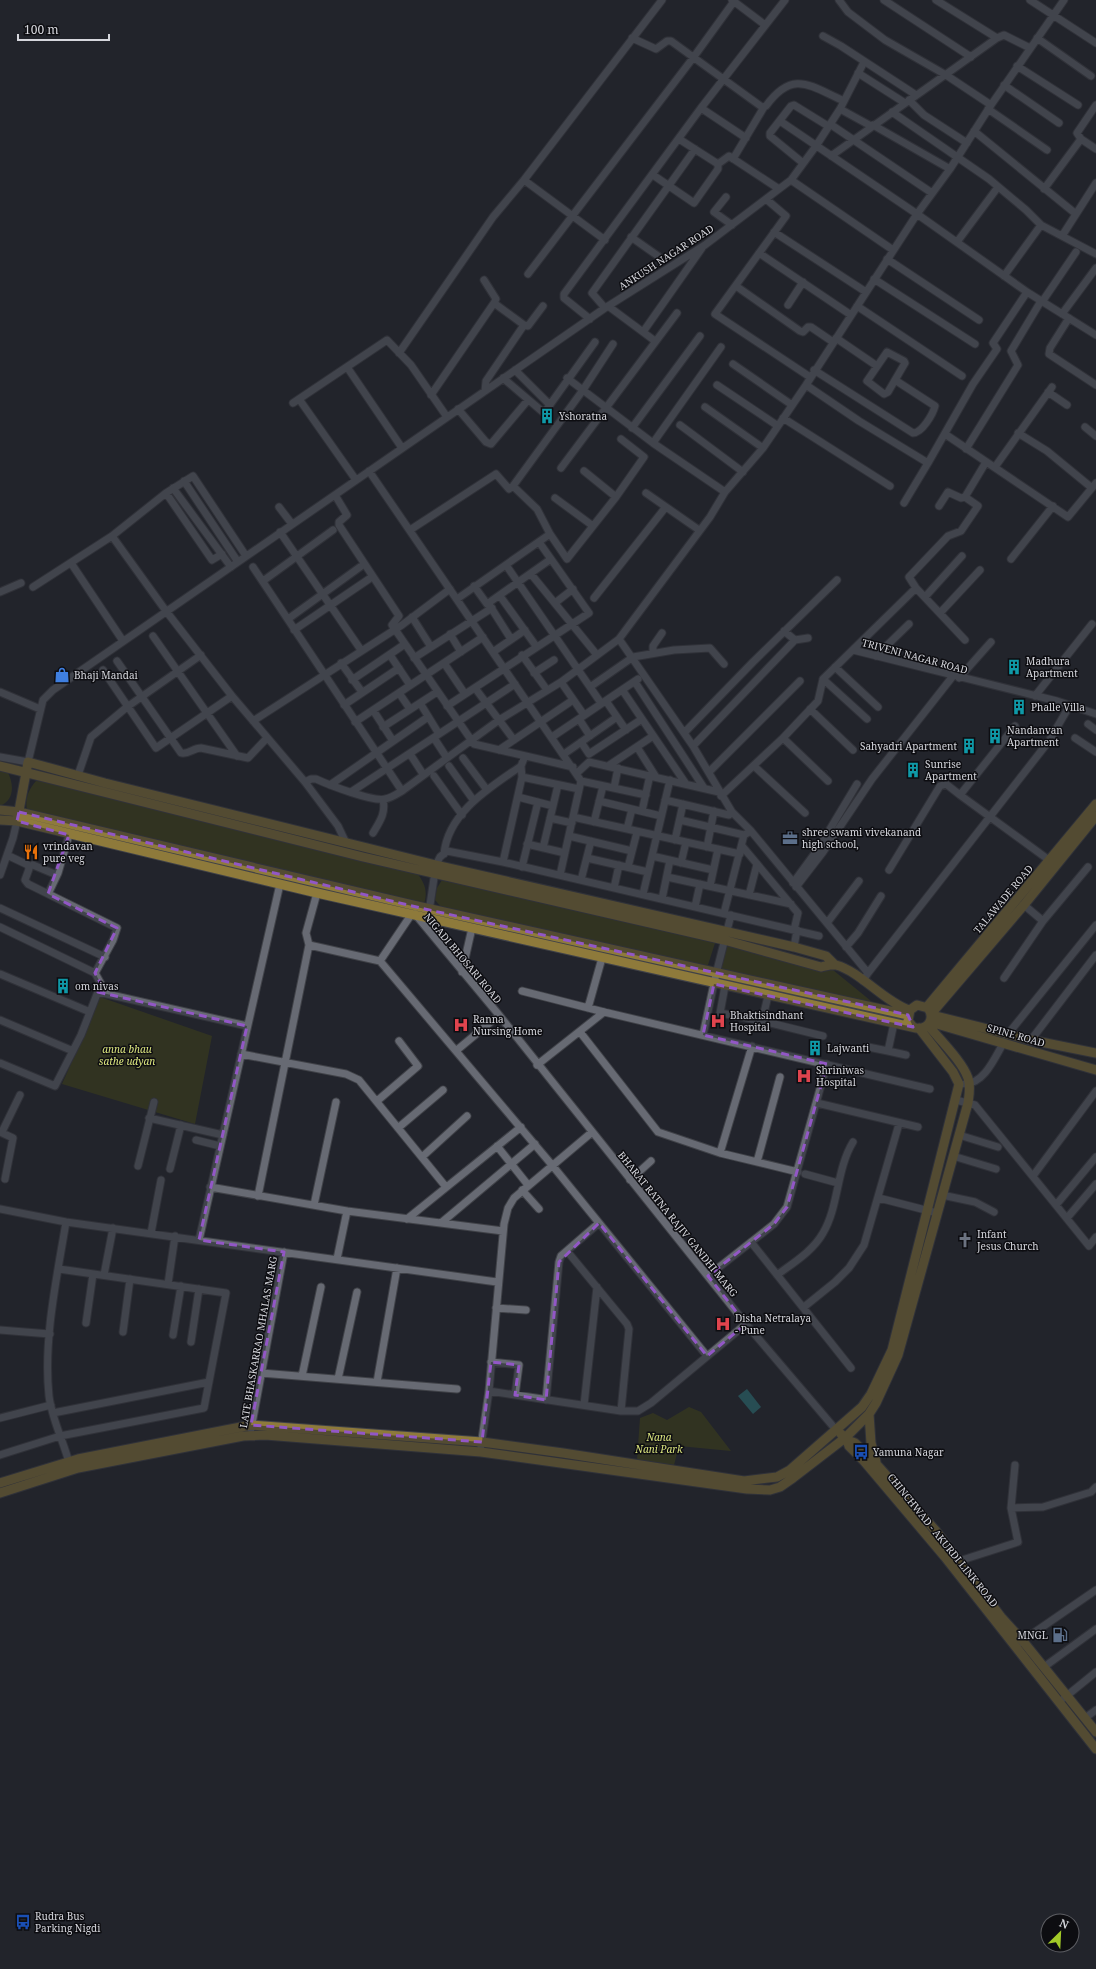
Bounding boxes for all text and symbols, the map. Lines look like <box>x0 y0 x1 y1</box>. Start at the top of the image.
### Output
scale bar <box>18 16 109 42</box>
text: 100 m <box>24 21 59 38</box>
street label: ANKUSH NAGAR ROAD <box>616 221 716 293</box>
building icon: Yshoratna <box>538 407 556 425</box>
place label: Yshoratna <box>558 409 607 423</box>
street label: TRIVENI NAGAR ROAD <box>861 635 969 677</box>
place label: Madhura Apartment <box>1026 654 1078 680</box>
building icon: Madhura Apartment <box>1005 658 1023 676</box>
shop icon: Bhaji Mandai <box>53 666 71 684</box>
place label: Bhaji Mandai <box>74 668 139 682</box>
building icon: Phalle Villa <box>1010 698 1028 716</box>
place label: Phalle Villa <box>1031 700 1085 714</box>
place label: Nandanvan Apartment <box>1007 723 1063 749</box>
building icon: Nandanvan Apartment <box>986 727 1004 745</box>
building icon: Sahyadri Apartment <box>960 737 978 755</box>
place label: Sahyadri Apartment <box>860 739 957 753</box>
place label: Sunrise Apartment <box>925 757 977 783</box>
building icon: Sunrise Apartment <box>904 761 922 779</box>
place label: shree swami vivekanand high school, <box>802 825 921 851</box>
office icon: shree swami vivekanand high school, <box>781 829 799 847</box>
place label: vrindavan pure veg <box>43 839 93 865</box>
restaurant icon: vrindavan pure veg <box>22 843 40 861</box>
street label: TALAWADE ROAD <box>970 862 1036 936</box>
street label: NIGADI BHOSARI ROAD <box>421 910 505 1006</box>
building icon: om nivas <box>54 977 72 995</box>
place label: om nivas <box>75 979 119 993</box>
place label: Bhaktisindhant Hospital <box>730 1008 804 1034</box>
place label: Ranna Nursing Home <box>473 1012 542 1038</box>
hospital icon: Bhaktisindhant Hospital <box>709 1012 727 1030</box>
hospital icon: Ranna Nursing Home <box>452 1016 470 1034</box>
street label: SPINE ROAD <box>985 1020 1047 1050</box>
building icon: Lajwanti <box>806 1039 824 1057</box>
place label: Lajwanti <box>827 1041 870 1055</box>
park label: anna bhau sathe udyan <box>99 1042 155 1068</box>
place label: Shriniwas Hospital <box>816 1063 865 1089</box>
hospital icon: Shriniwas Hospital <box>795 1067 813 1085</box>
street label: BHARAT RATNA RAJIV GANDHI MARG <box>615 1148 741 1300</box>
place label: Infant Jesus Church <box>976 1227 1039 1253</box>
church icon: Infant Jesus Church <box>956 1231 974 1249</box>
street label: LATE BHASKARRAO MHALAS MARG <box>236 1255 280 1429</box>
place label: Disha Netralaya - Pune <box>735 1311 811 1337</box>
hospital icon: Disha Netralaya - Pune <box>714 1315 732 1333</box>
park label: Nana Nani Park <box>634 1430 683 1456</box>
bus stop icon: Yamuna Nagar <box>852 1443 870 1461</box>
place label: Yamuna Nagar <box>872 1445 944 1459</box>
street label: CHINCHWAD - AKURDI LINK ROAD <box>885 1470 1001 1610</box>
fuel station icon: MNGL <box>1051 1626 1069 1644</box>
place label: MNGL <box>1018 1628 1048 1642</box>
place label: Rudra Bus Parking Nigdi <box>35 1909 101 1935</box>
bus stop icon: Rudra Bus Parking Nigdi <box>14 1913 32 1931</box>
north arrow <box>1040 1913 1080 1953</box>
text: N <box>1057 1915 1072 1932</box>

